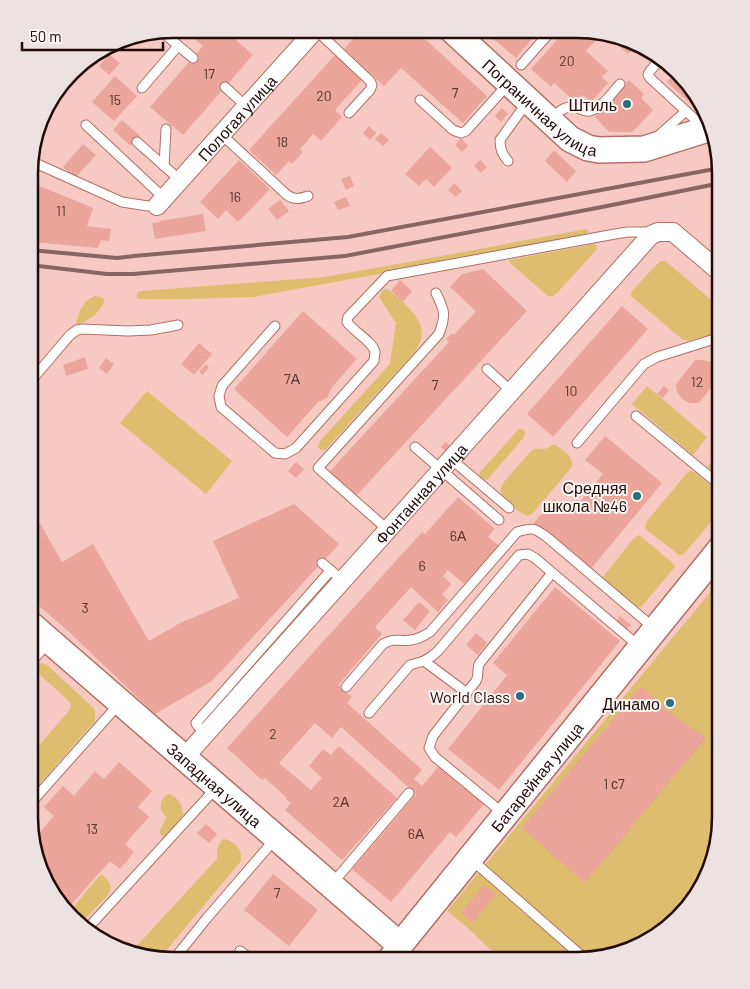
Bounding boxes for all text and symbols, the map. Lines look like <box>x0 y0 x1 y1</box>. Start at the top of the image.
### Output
scale bar <box>22 20 164 52</box>
text: 50 m <box>30 27 62 45</box>
house number: 20 <box>559 52 575 69</box>
street label: Пограничная улица <box>479 54 599 159</box>
house number: 17 <box>203 65 215 82</box>
street label: Пологая улица <box>193 71 280 164</box>
house number: 7 <box>452 84 459 101</box>
house number: 20 <box>316 87 332 104</box>
house number: 15 <box>109 91 121 108</box>
place label: Штиль <box>568 95 617 114</box>
marker: Штиль <box>621 98 633 110</box>
house number: 18 <box>276 133 288 150</box>
house number: 16 <box>229 188 241 205</box>
house number: 11 <box>56 202 66 219</box>
house number: 7А <box>284 370 301 387</box>
house number: 12 <box>691 373 703 390</box>
house number: 7 <box>432 376 439 393</box>
house number: 10 <box>565 382 577 399</box>
street label: Фонтанная улица <box>371 439 470 547</box>
place label: Средняя школа №46 <box>543 478 627 515</box>
marker: Средняя школа №46 <box>631 490 643 502</box>
house number: 6А <box>450 527 467 544</box>
house number: 6 <box>418 557 426 574</box>
house number: 3 <box>81 599 89 616</box>
place label: World Class <box>430 687 510 706</box>
marker: World Class <box>514 690 526 702</box>
place label: Динамо <box>603 694 660 713</box>
marker: Динамо <box>664 697 676 709</box>
street label: Батарейная улица <box>486 718 586 835</box>
house number: 2 <box>269 725 277 742</box>
street label: Западная улица <box>164 738 266 831</box>
house number: 1 с7 <box>603 775 625 792</box>
house number: 2А <box>333 793 350 810</box>
house number: 13 <box>86 820 98 837</box>
house number: 6А <box>408 825 425 842</box>
house number: 7 <box>274 884 281 901</box>

